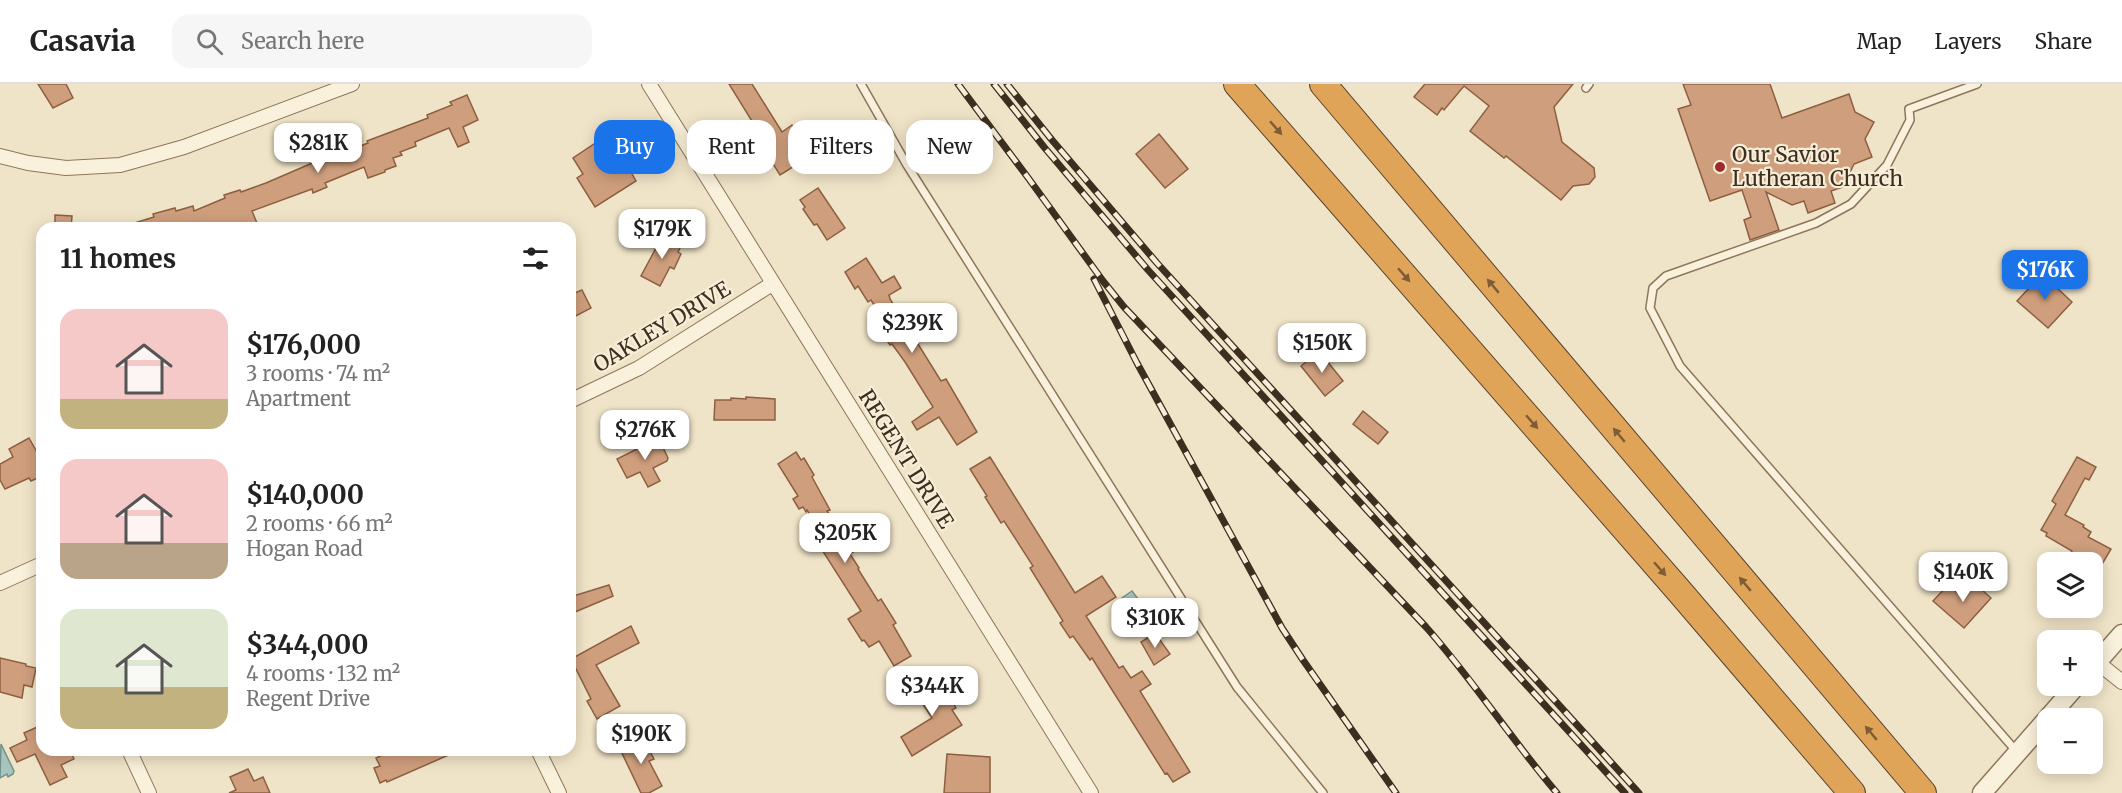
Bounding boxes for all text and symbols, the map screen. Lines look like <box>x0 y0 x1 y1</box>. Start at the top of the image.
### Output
search box <box>172 14 592 68</box>
text: Casavia <box>30 23 136 59</box>
icon: search <box>193 25 226 58</box>
text: Search here <box>241 27 364 55</box>
text: Map <box>1857 28 1902 55</box>
text: Layers <box>1935 28 2002 55</box>
text: Share <box>2035 28 2092 55</box>
chip: Buy <box>594 120 675 174</box>
chip: Rent <box>687 120 776 174</box>
chip: Filters <box>788 120 894 174</box>
chip: New <box>906 120 993 174</box>
one-way arrow <box>1269 120 1282 135</box>
pin: $281K <box>276 123 360 174</box>
text: $281K <box>288 130 348 155</box>
place label: Our Savior Lutheran Church <box>1732 141 1903 192</box>
marker: Our Savior Lutheran Church <box>1713 160 1727 174</box>
pin: $179K <box>620 209 704 260</box>
text: $179K <box>632 216 692 241</box>
text: 11 homes <box>60 242 176 275</box>
icon: filters <box>519 242 552 275</box>
pin: $176K <box>2003 250 2087 301</box>
text: $176K <box>2016 257 2074 282</box>
one-way arrow <box>1397 267 1410 282</box>
street label: OAKLEY DRIVE <box>588 275 736 378</box>
one-way arrow <box>1487 278 1500 294</box>
pin: $239K <box>870 303 954 354</box>
text: $239K <box>881 310 943 335</box>
pin: $150K <box>1280 323 1364 374</box>
text: $176,000 <box>246 328 361 361</box>
text: $150K <box>1292 330 1352 355</box>
icon: home <box>108 333 180 405</box>
text: 3 rooms · 74 m² <box>246 361 390 386</box>
street label: REGENT DRIVE <box>853 384 960 534</box>
text: Apartment <box>246 386 351 411</box>
pin: $276K <box>603 410 687 461</box>
one-way arrow <box>1525 414 1538 429</box>
text: $276K <box>614 417 676 442</box>
one-way arrow <box>1613 428 1626 443</box>
text: $140,000 <box>246 478 364 511</box>
icon: home <box>108 483 180 555</box>
text: 2 rooms · 66 m² <box>246 511 393 536</box>
pin: $205K <box>803 513 887 564</box>
text: $205K <box>813 520 877 545</box>
text: Hogan Road <box>246 536 363 561</box>
pin: $140K <box>1921 552 2005 603</box>
map controls <box>2037 552 2103 774</box>
button: layers <box>2037 552 2103 618</box>
text: $140K <box>1933 559 1993 584</box>
one-way arrow <box>1653 561 1666 576</box>
one-way arrow <box>1739 577 1752 592</box>
pin: $310K <box>1113 598 1197 649</box>
text: $310K <box>1125 605 1185 630</box>
text: $344,000 <box>246 628 368 661</box>
button: + <box>2037 630 2103 696</box>
icon: home <box>108 633 180 705</box>
text: 4 rooms · 132 m² <box>246 661 400 686</box>
pin: $344K <box>890 666 974 717</box>
text: $344K <box>900 673 964 698</box>
text: Regent Drive <box>246 686 370 711</box>
button: − <box>2037 708 2103 774</box>
pin: $190K <box>599 714 683 765</box>
text: $190K <box>611 721 671 746</box>
one-way arrow <box>1865 726 1878 741</box>

